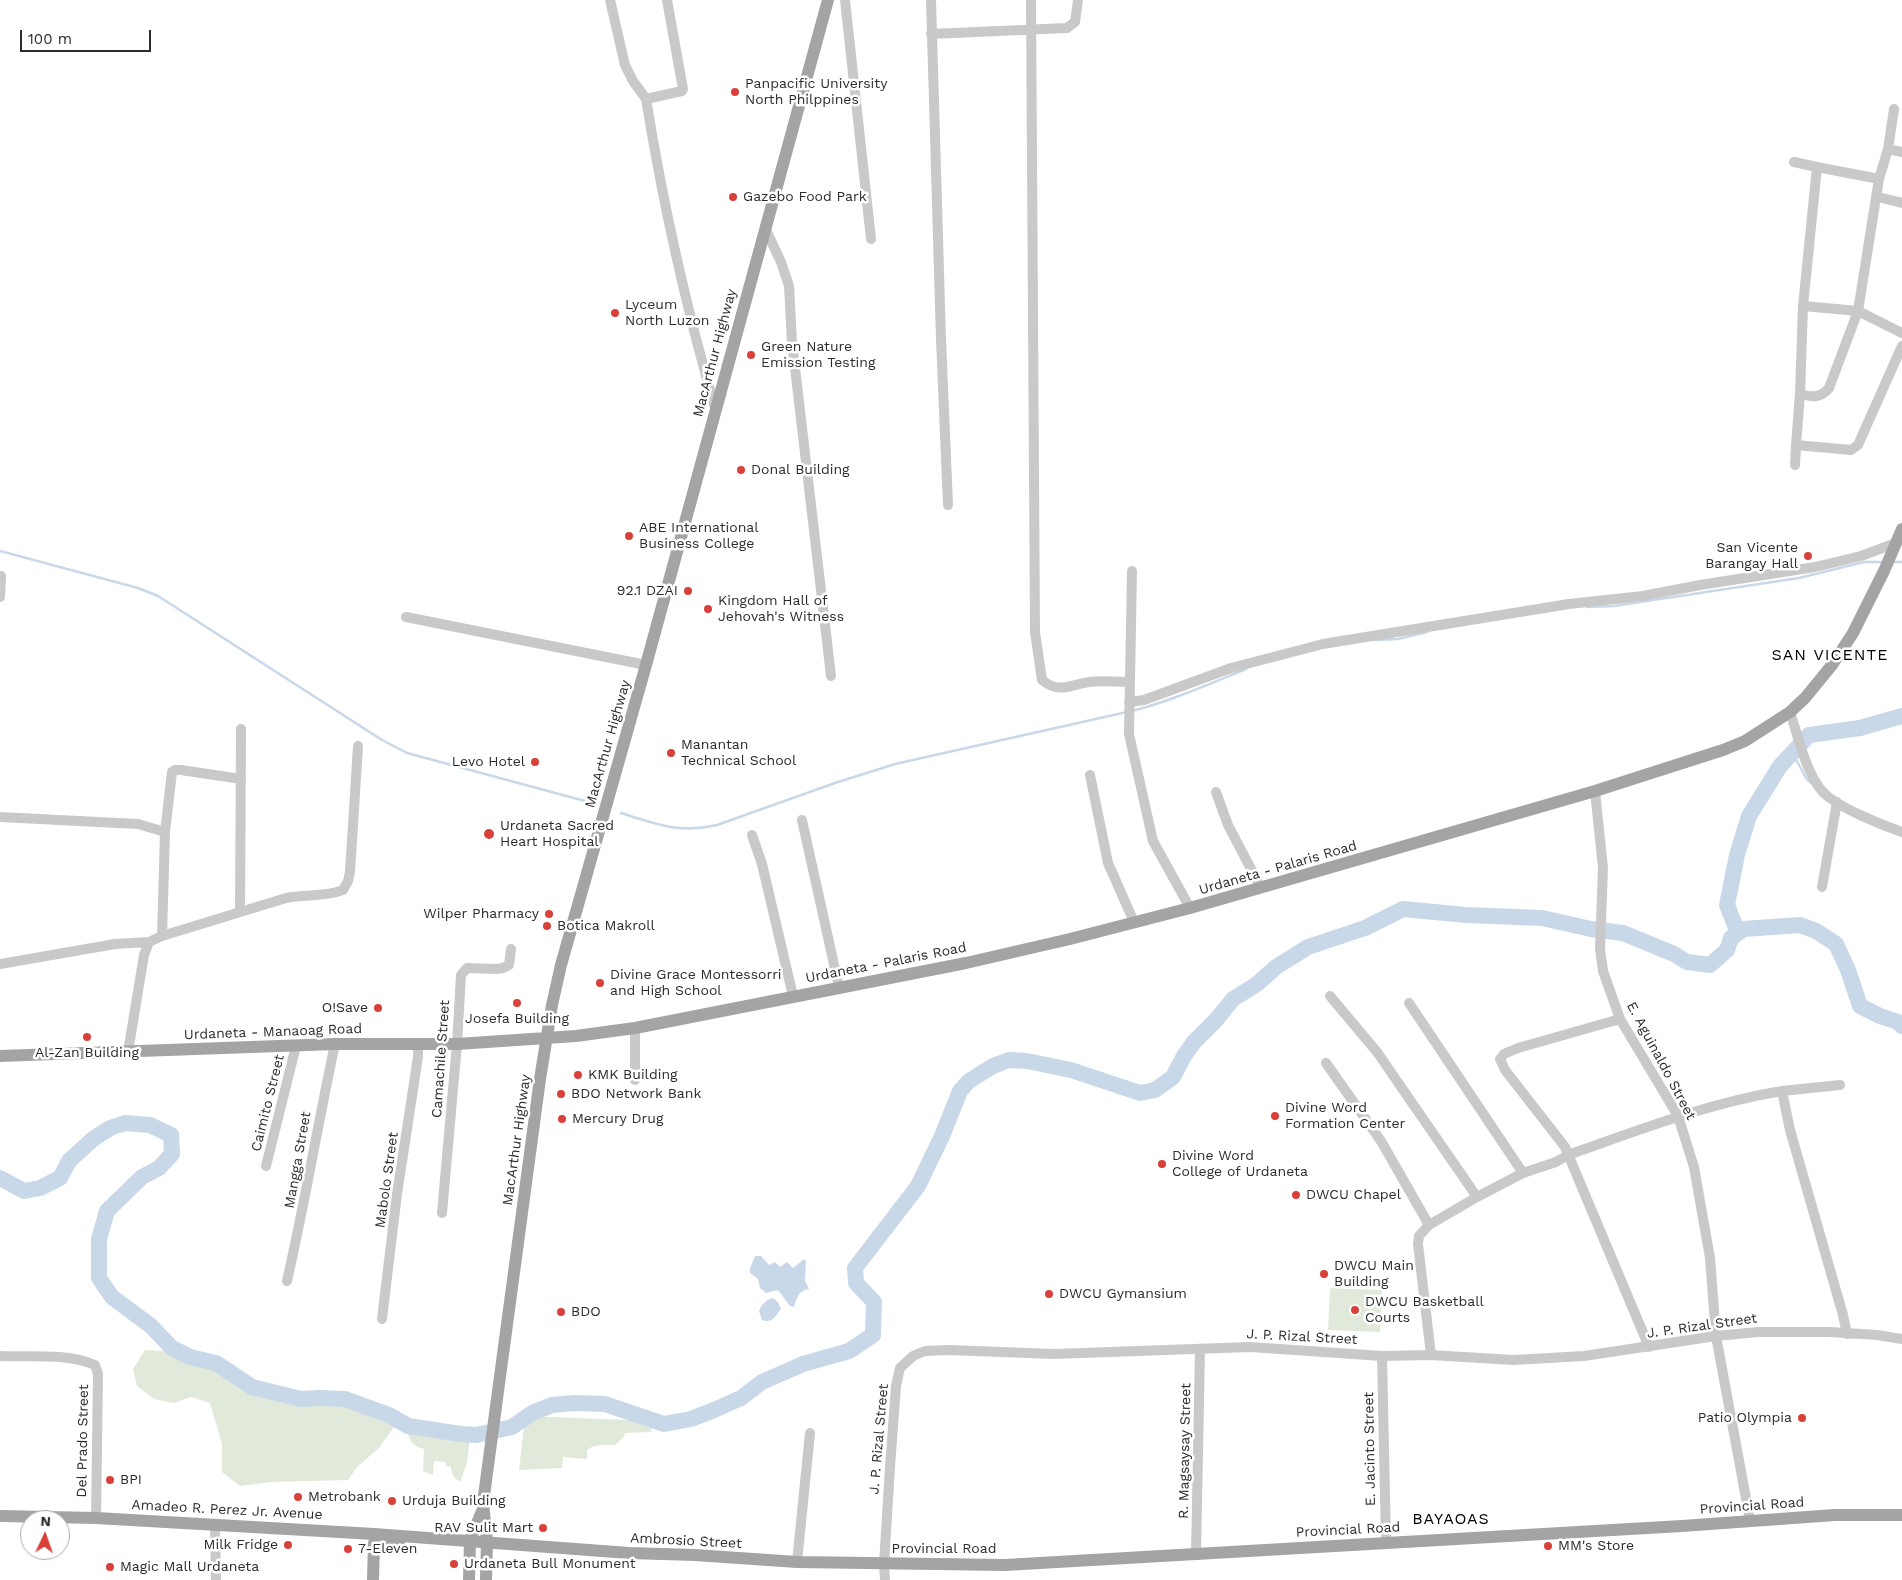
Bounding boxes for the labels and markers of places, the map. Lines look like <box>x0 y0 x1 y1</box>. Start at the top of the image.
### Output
place label: Panpacific University North Philppines <box>745 76 887 108</box>
marker: Panpacific University North Philppines <box>729 86 741 98</box>
place label: Gazebo Food Park <box>743 189 867 205</box>
marker: Gazebo Food Park <box>727 191 739 203</box>
place label: Lyceum North Luzon <box>625 297 709 330</box>
marker: Lyceum North Luzon <box>609 307 621 319</box>
place label: Green Nature Emission Testing <box>761 339 875 372</box>
marker: Green Nature Emission Testing <box>745 349 757 361</box>
place label: Donal Building <box>751 462 850 478</box>
marker: Donal Building <box>735 464 747 476</box>
place label: ABE International Business College <box>639 520 759 552</box>
marker: ABE International Business College <box>623 530 635 542</box>
place label: San Vicente Barangay Hall <box>1705 540 1798 572</box>
marker: San Vicente Barangay Hall <box>1802 550 1814 562</box>
place label: 92.1 DZAI <box>617 583 678 599</box>
marker: 92.1 DZAI <box>682 585 694 597</box>
place label: Kingdom Hall of Jehovah's Witness <box>718 593 844 626</box>
marker: Kingdom Hall of Jehovah's Witness <box>702 603 714 615</box>
place label: Manantan Technical School <box>681 737 796 770</box>
marker: Manantan Technical School <box>665 747 677 759</box>
place label: Levo Hotel <box>452 754 525 770</box>
marker: Levo Hotel <box>529 756 541 768</box>
place label: Urdaneta Sacred Heart Hospital <box>500 818 614 850</box>
marker: Urdaneta Sacred Heart Hospital <box>482 827 496 841</box>
place label: Wilper Pharmacy <box>423 906 539 922</box>
marker: Wilper Pharmacy <box>543 908 555 920</box>
place label: Botica Makroll <box>557 918 655 934</box>
marker: Botica Makroll <box>541 920 553 932</box>
place label: Divine Grace Montessorri and High School <box>610 967 782 1000</box>
marker: Divine Grace Montessorri and High School <box>594 977 606 989</box>
marker: Josefa Building <box>511 997 523 1009</box>
place label: O!Save <box>322 1000 368 1016</box>
marker: O!Save <box>372 1002 384 1014</box>
place label: Josefa Building <box>465 1011 569 1027</box>
marker: Al-Zan Building <box>81 1031 93 1043</box>
place label: Al-Zan Building <box>35 1045 139 1061</box>
place label: KMK Building <box>588 1067 678 1083</box>
marker: KMK Building <box>572 1069 584 1081</box>
place label: BDO Network Bank <box>571 1086 701 1102</box>
marker: BDO Network Bank <box>555 1088 567 1100</box>
place label: Divine Word Formation Center <box>1285 1100 1405 1132</box>
marker: Divine Word Formation Center <box>1269 1110 1281 1122</box>
place label: Mercury Drug <box>572 1111 663 1127</box>
marker: Mercury Drug <box>556 1113 568 1125</box>
place label: Divine Word College of Urdaneta <box>1172 1148 1308 1180</box>
marker: Divine Word College of Urdaneta <box>1156 1158 1168 1170</box>
place label: DWCU Chapel <box>1306 1187 1401 1203</box>
marker: DWCU Chapel <box>1290 1189 1302 1201</box>
place label: DWCU Main Building <box>1334 1258 1414 1290</box>
marker: DWCU Main Building <box>1318 1268 1330 1280</box>
place label: DWCU Gymansium <box>1059 1286 1187 1302</box>
marker: DWCU Gymansium <box>1043 1288 1055 1300</box>
place label: DWCU Basketball Courts <box>1365 1294 1484 1326</box>
place label: BDO <box>571 1304 601 1320</box>
marker: DWCU Basketball Courts <box>1349 1304 1361 1316</box>
marker: BDO <box>555 1306 567 1318</box>
place label: Patio Olympia <box>1698 1410 1792 1426</box>
marker: Patio Olympia <box>1796 1412 1808 1424</box>
place label: BPI <box>120 1472 142 1488</box>
marker: BPI <box>104 1474 116 1486</box>
place label: Metrobank <box>308 1489 381 1505</box>
marker: Metrobank <box>292 1491 304 1503</box>
place label: Urduja Building <box>402 1493 506 1509</box>
marker: Urduja Building <box>386 1495 398 1507</box>
place label: RAV Sulit Mart <box>434 1520 533 1536</box>
marker: RAV Sulit Mart <box>537 1522 549 1534</box>
place label: Milk Fridge <box>204 1537 278 1553</box>
place label: MM's Store <box>1558 1538 1634 1554</box>
marker: Milk Fridge <box>282 1539 294 1551</box>
marker: MM's Store <box>1542 1540 1554 1552</box>
place label: 7-Eleven <box>358 1541 417 1557</box>
marker: 7-Eleven <box>342 1543 354 1555</box>
place label: Urdaneta Bull Monument <box>464 1556 636 1572</box>
marker: Urdaneta Bull Monument <box>448 1558 460 1570</box>
place label: Magic Mall Urdaneta <box>120 1559 259 1575</box>
marker: Magic Mall Urdaneta <box>104 1561 116 1573</box>

